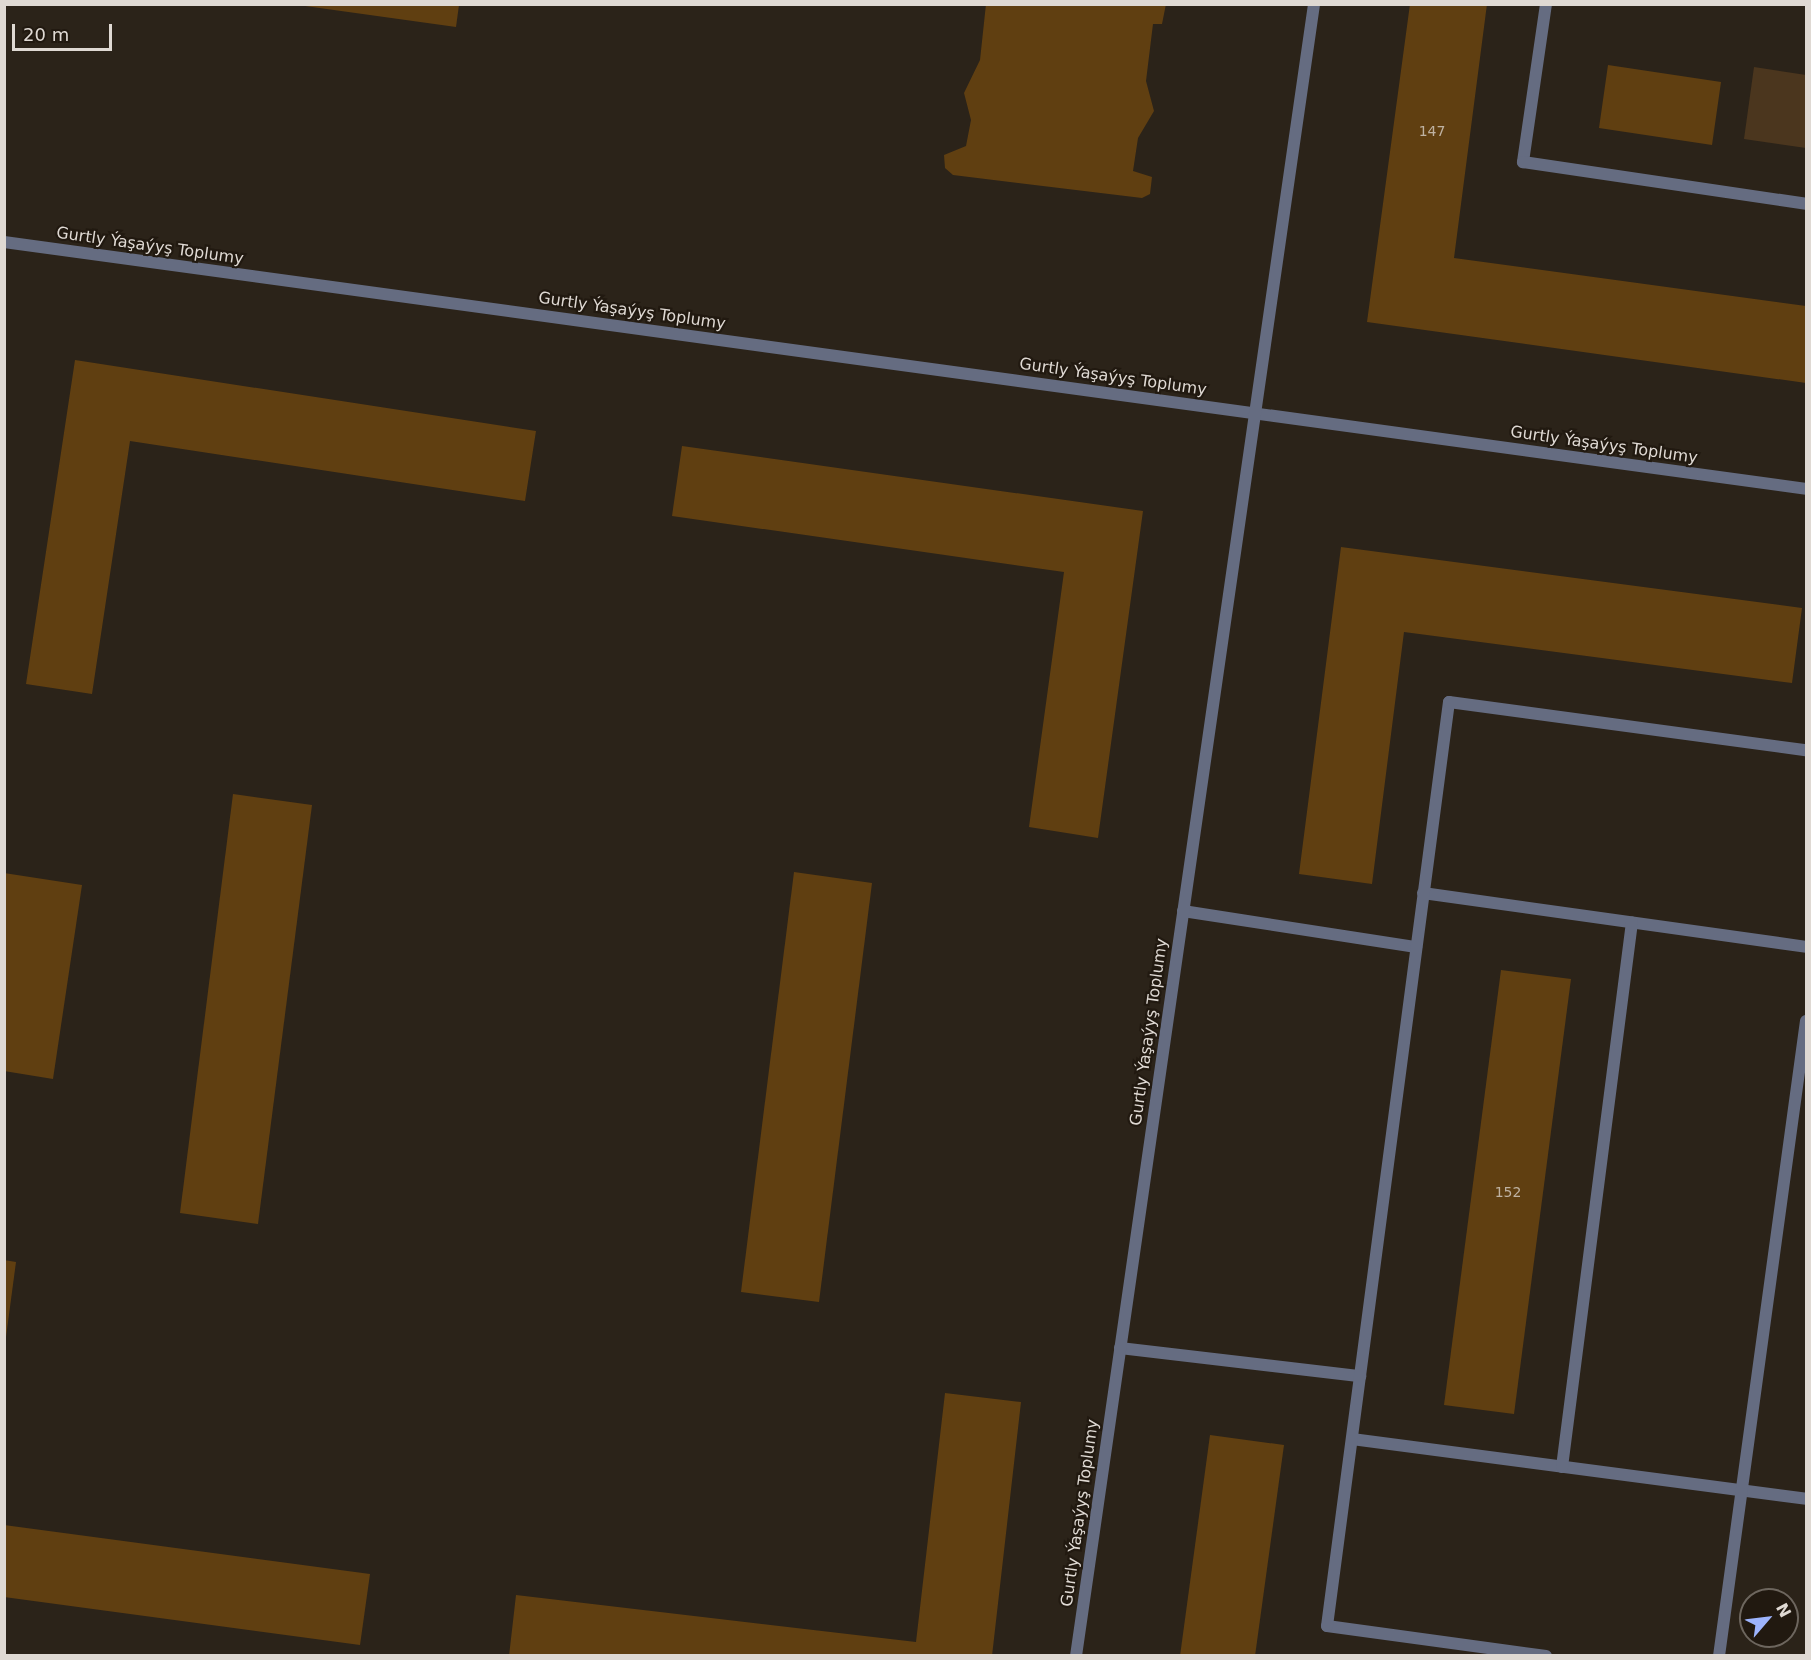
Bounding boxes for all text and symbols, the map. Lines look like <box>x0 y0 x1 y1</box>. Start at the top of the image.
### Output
scale bar <box>15 12 116 50</box>
text: 20 m <box>23 24 69 45</box>
house number: 147 <box>1419 123 1445 139</box>
street label: Gurtly Ýaşaýyş Toplumy <box>55 223 245 269</box>
street label: Gurtly Ýaşaýyş Toplumy <box>537 288 727 334</box>
street label: Gurtly Ýaşaýyş Toplumy <box>1018 354 1208 400</box>
street label: Gurtly Ýaşaýyş Toplumy <box>1509 422 1699 468</box>
street label: Gurtly Ýaşaýyş Toplumy <box>1126 937 1172 1127</box>
house number: 152 <box>1495 1184 1521 1200</box>
street label: Gurtly Ýaşaýyş Toplumy <box>1057 1418 1103 1608</box>
north arrow <box>1739 1588 1799 1648</box>
text: N <box>1772 1600 1795 1621</box>

